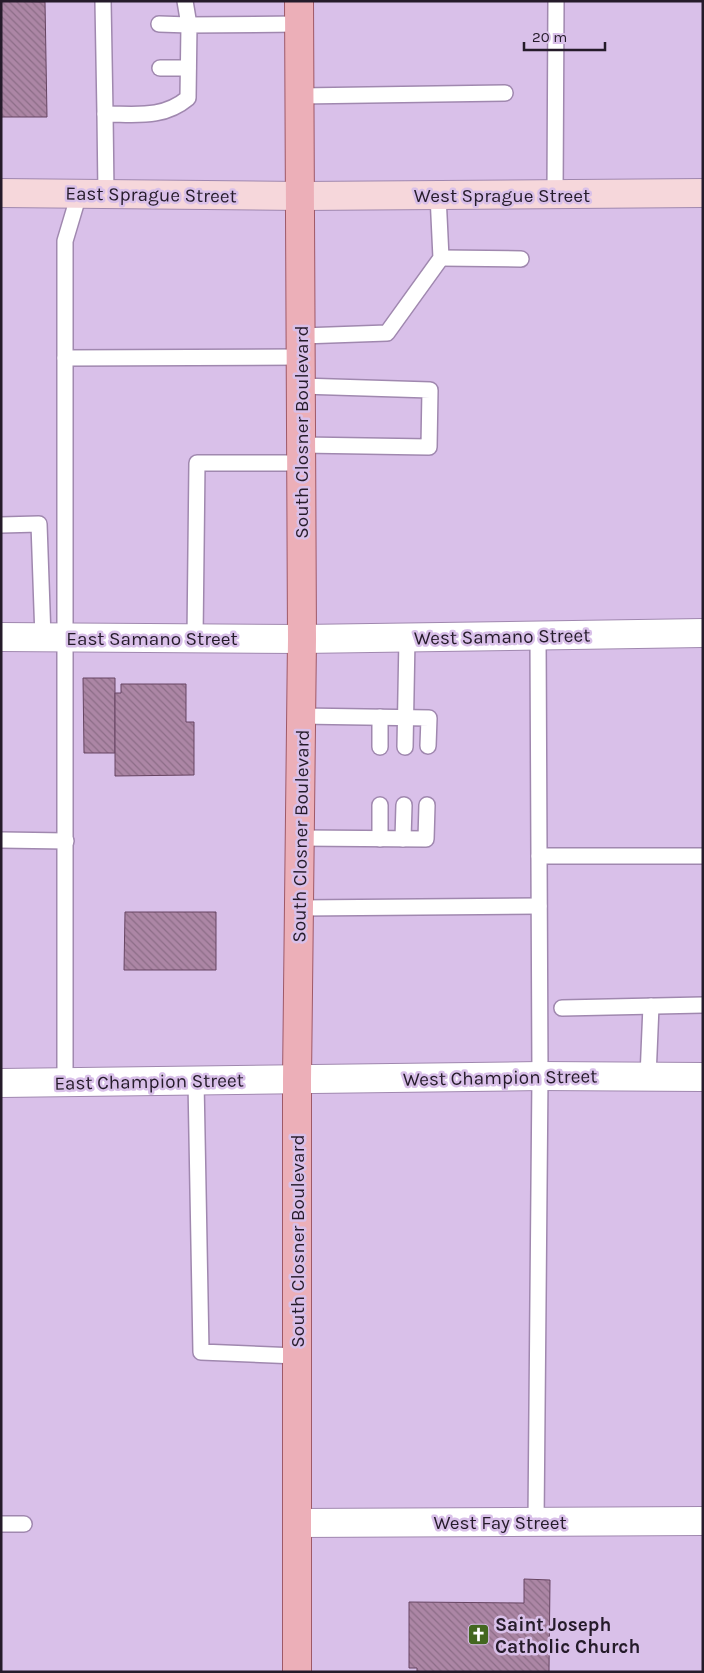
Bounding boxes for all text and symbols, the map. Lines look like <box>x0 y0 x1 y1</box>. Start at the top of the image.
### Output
scale bar <box>524 20 605 52</box>
text: 20 m <box>532 28 567 46</box>
street label: East Sprague Street <box>65 183 237 207</box>
street label: West Sprague Street <box>414 185 590 207</box>
street label: South Closner Boulevard <box>291 325 313 539</box>
street label: West Samano Street <box>414 624 590 650</box>
street label: East Samano Street <box>66 628 238 650</box>
street label: South Closner Boulevard <box>288 729 314 943</box>
street label: West Champion Street <box>403 1065 597 1091</box>
street label: East Champion Street <box>54 1069 244 1095</box>
street label: South Closner Boulevard <box>287 1134 309 1348</box>
street label: West Fay Street <box>433 1512 567 1534</box>
place label: Saint Joseph Catholic Church <box>495 1614 640 1658</box>
church icon: Saint Joseph Catholic Church <box>467 1623 491 1647</box>

